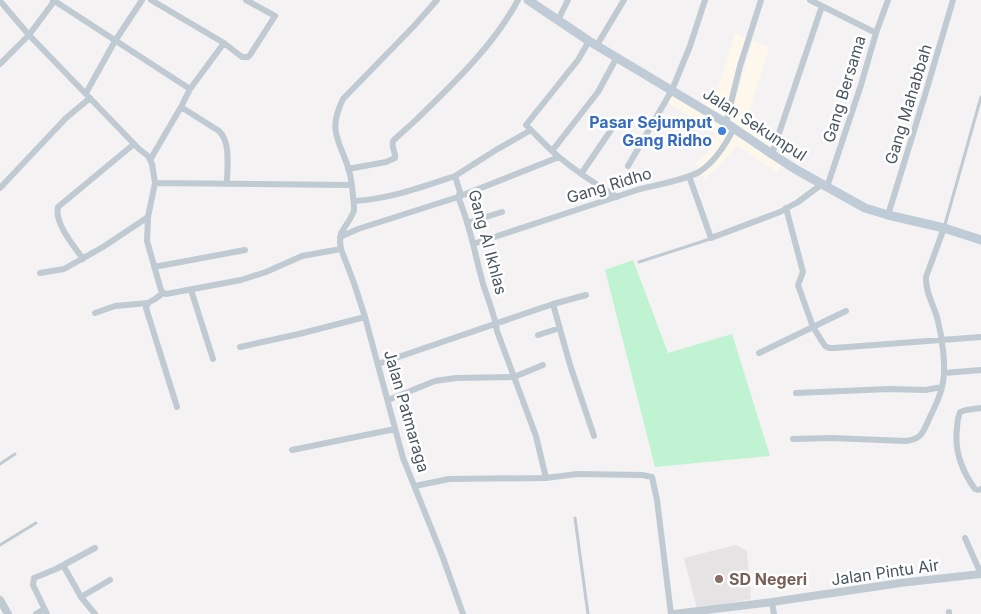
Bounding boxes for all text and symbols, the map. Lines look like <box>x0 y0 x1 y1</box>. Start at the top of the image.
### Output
street label: Gang Bersama <box>818 33 870 145</box>
street label: Gang Mahabbah <box>880 41 936 167</box>
street label: Jalan Sekumpul <box>699 83 811 165</box>
place label: Pasar Sejumput Gang Ridho <box>589 112 712 150</box>
marker: Pasar Sejumput Gang Ridho <box>716 125 728 137</box>
street label: Gang Ridho <box>564 163 654 207</box>
street label: Gang Al Ikhlas <box>464 187 512 297</box>
street label: Jalan Patmaraga <box>380 348 434 474</box>
street label: Jalan Pintu Air <box>830 555 940 589</box>
place label: SD Negeri <box>729 569 807 589</box>
marker: SD Negeri <box>713 573 725 585</box>

